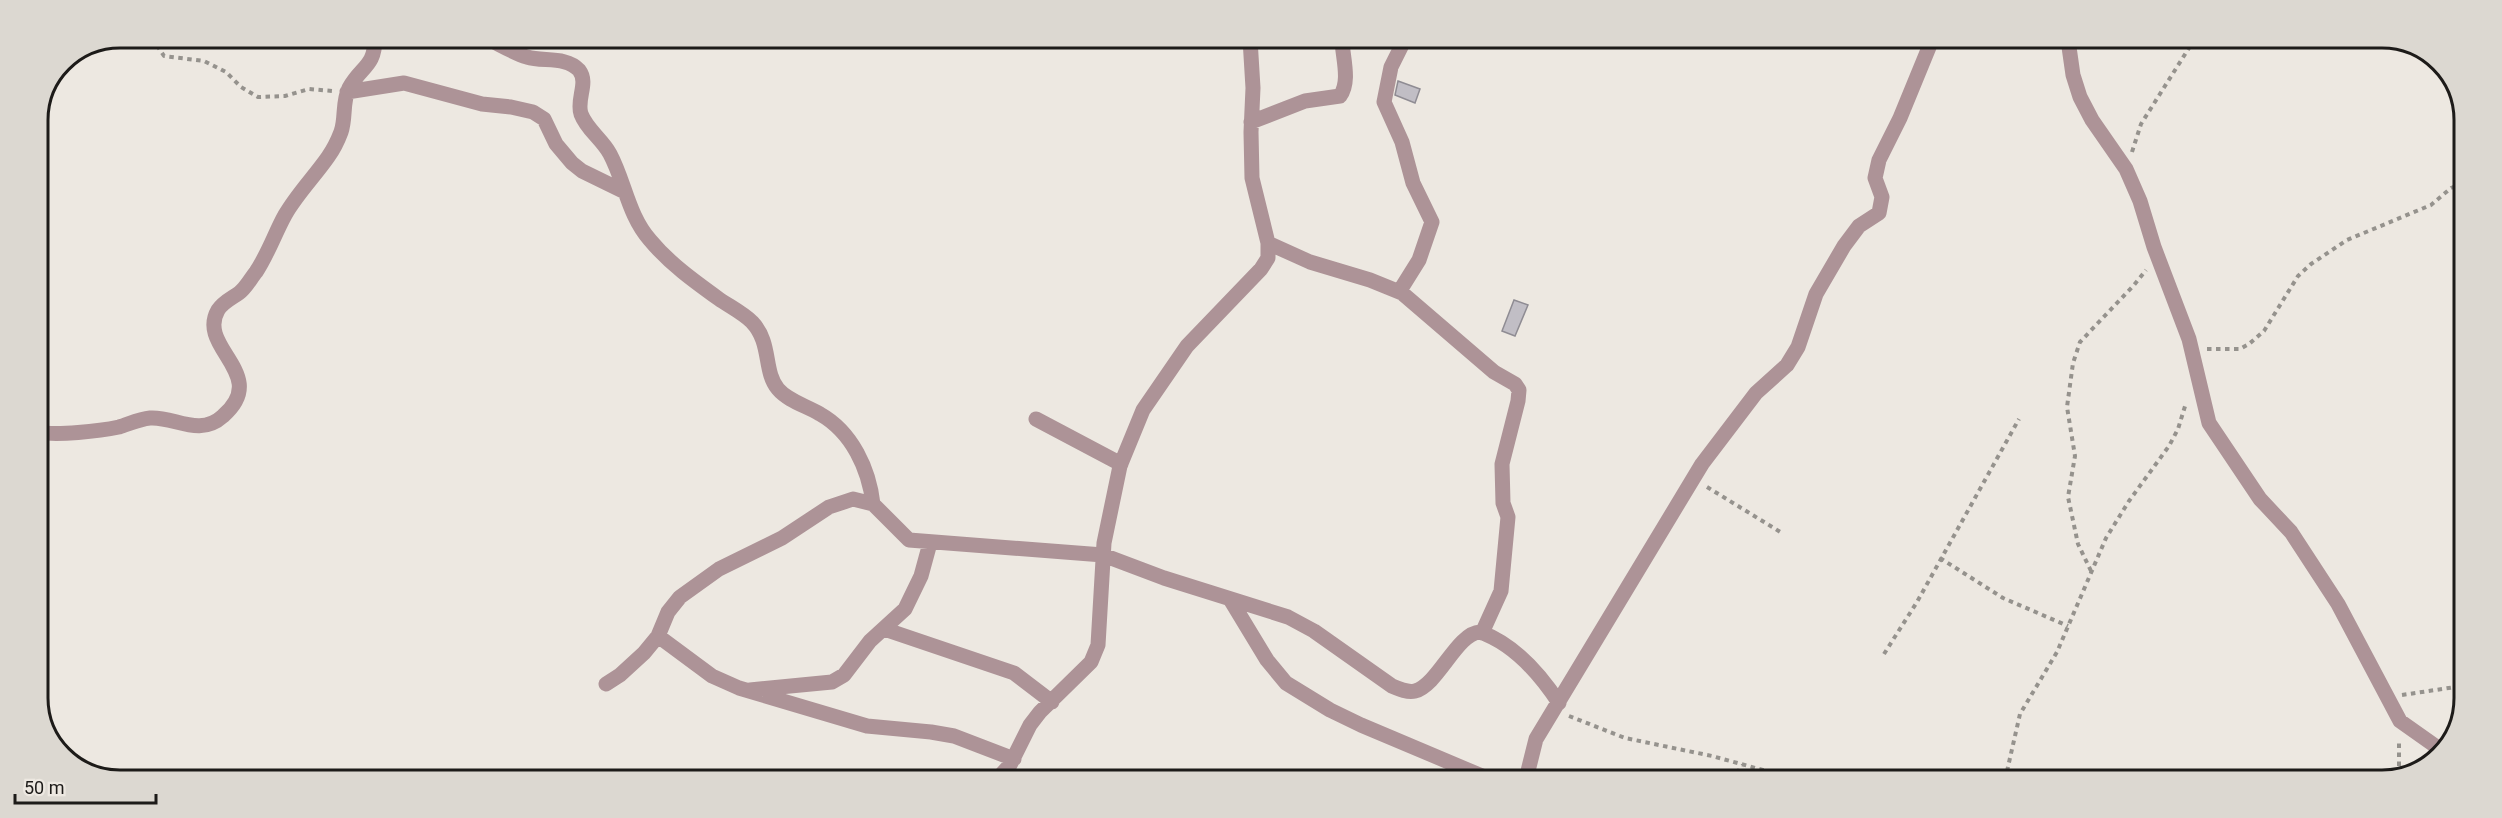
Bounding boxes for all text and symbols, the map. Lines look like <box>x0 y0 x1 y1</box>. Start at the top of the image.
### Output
scale bar <box>15 767 156 805</box>
text: 50 m <box>24 777 64 798</box>

